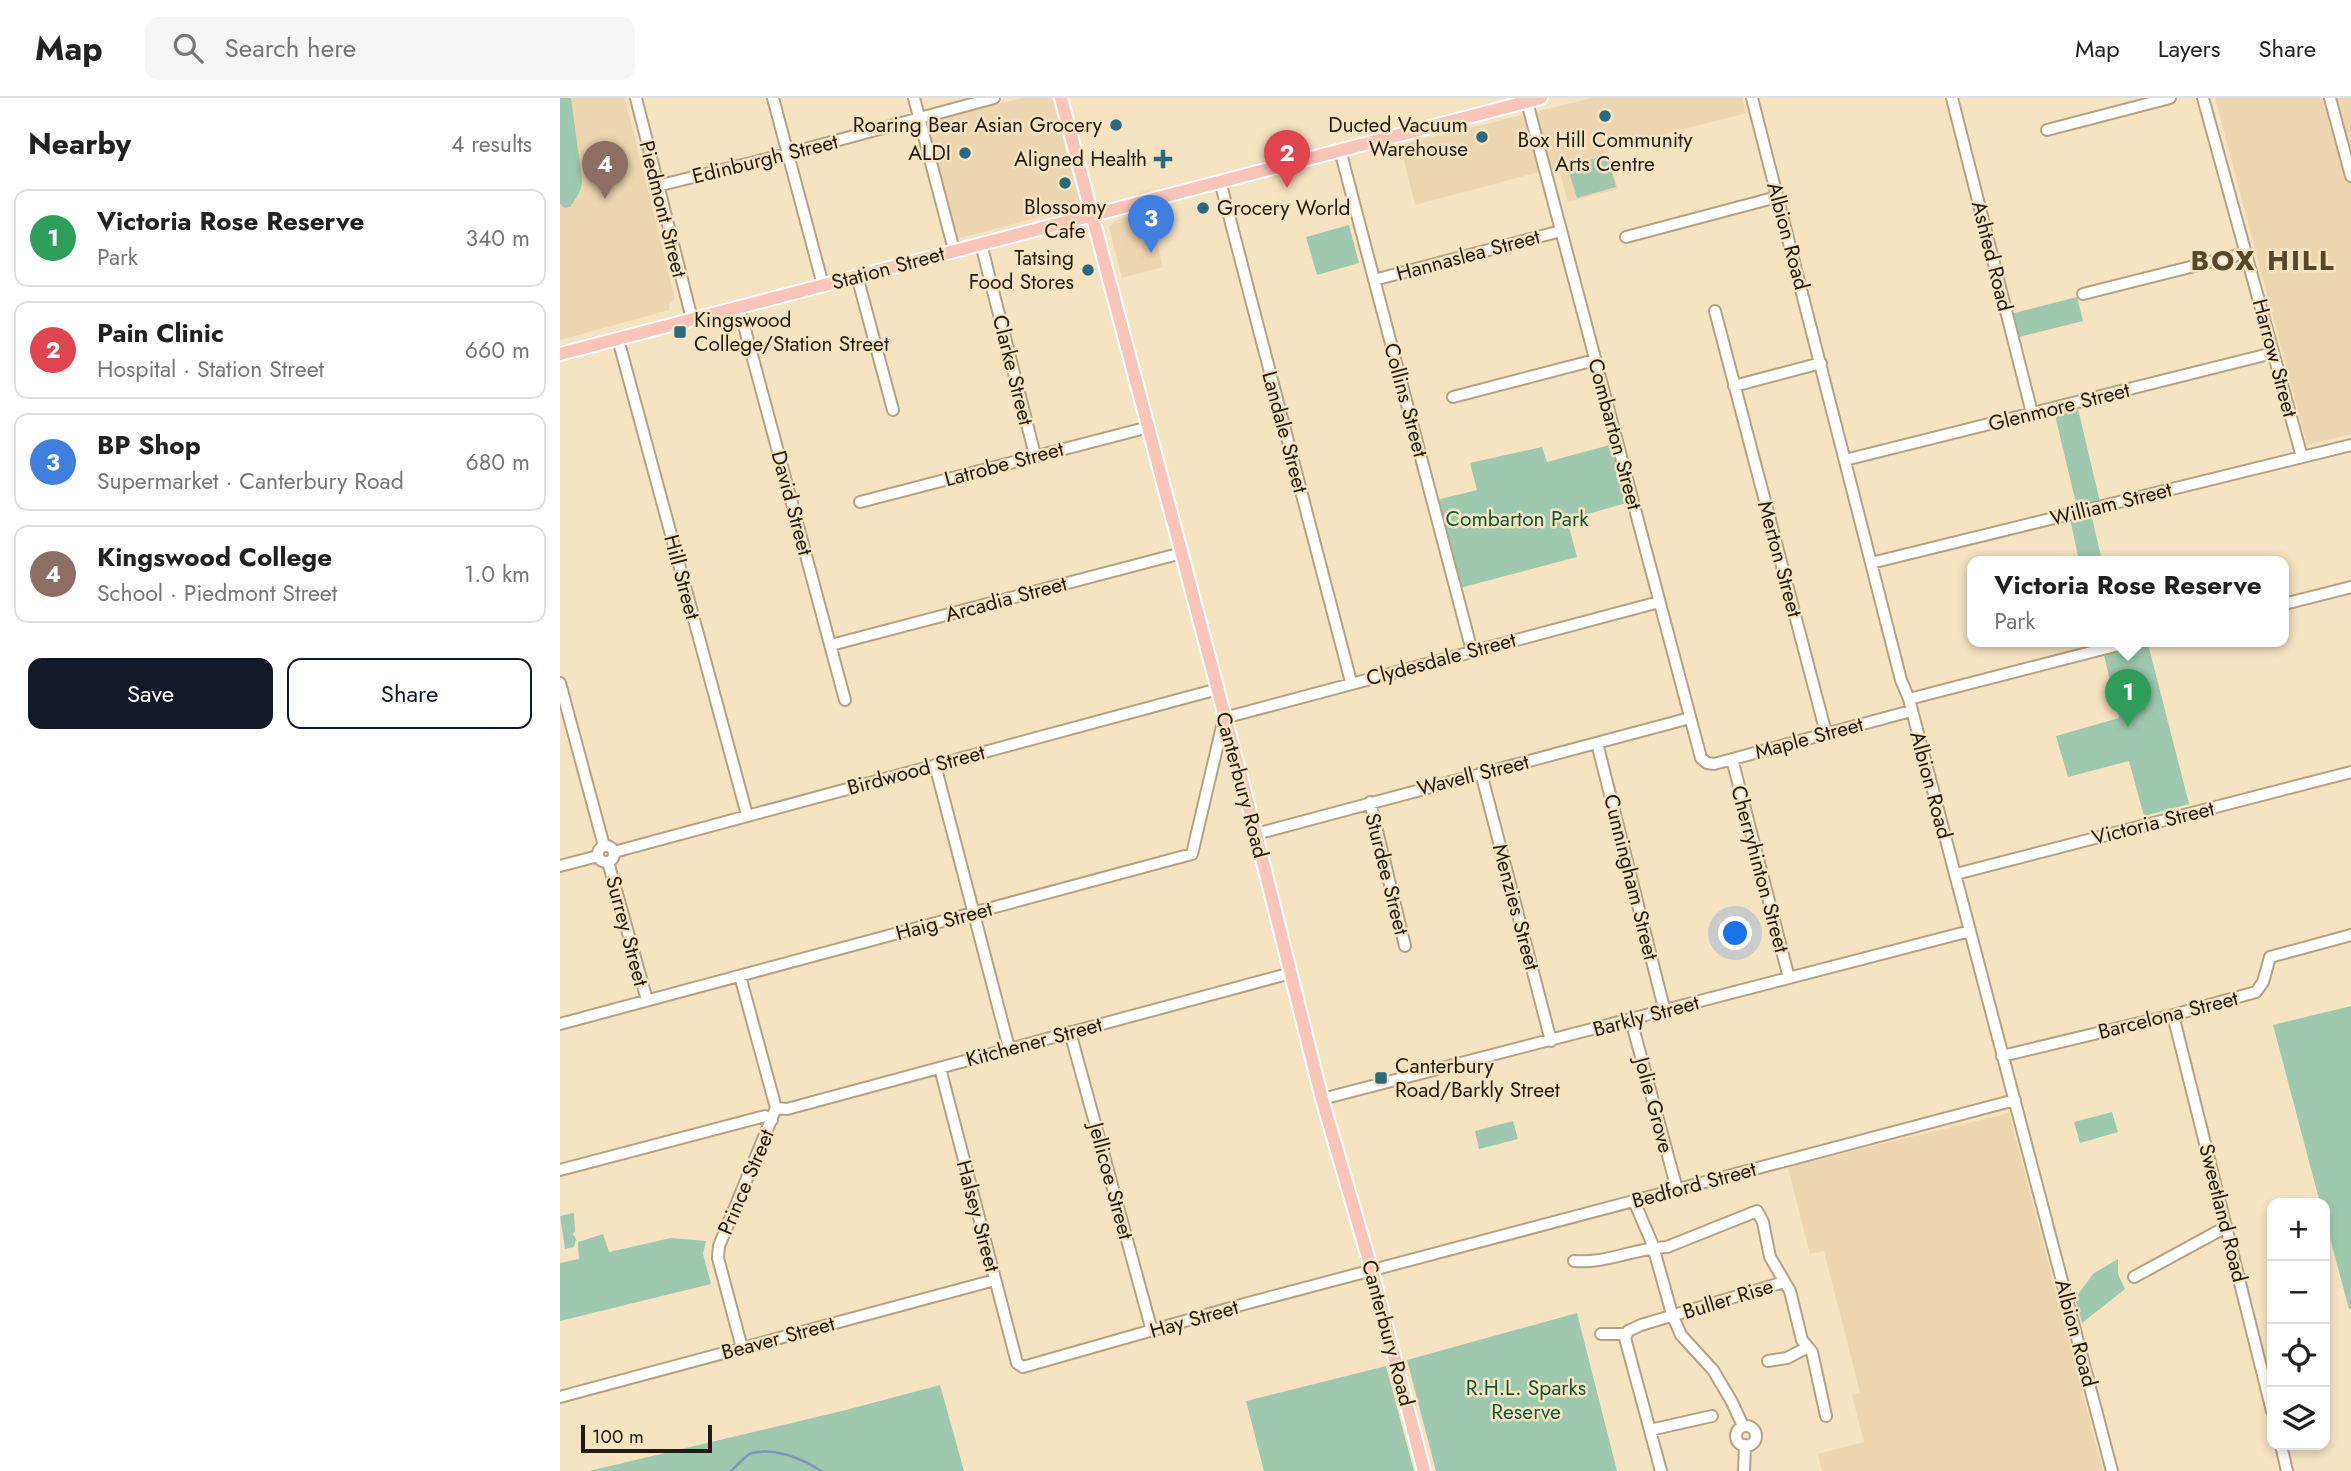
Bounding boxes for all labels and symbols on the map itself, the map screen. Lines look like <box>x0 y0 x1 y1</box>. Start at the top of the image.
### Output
marker: Box Hill Community Arts Centre <box>1597 108 1613 124</box>
place label: Roaring Bear Asian Grocery <box>853 110 1103 140</box>
place label: Ducted Vacuum Warehouse <box>1328 110 1468 164</box>
marker: Roaring Bear Asian Grocery <box>1108 117 1124 133</box>
place label: Box Hill Community Arts Centre <box>1518 125 1693 179</box>
street label: Edinburgh Street <box>689 126 841 192</box>
marker: Ducted Vacuum Warehouse <box>1474 129 1490 145</box>
pin: 2 <box>1264 130 1310 188</box>
street label: Piedmont Street <box>632 137 694 281</box>
place label: ALDI <box>908 138 951 168</box>
pin: 4 <box>582 141 628 199</box>
place label: Aligned Health <box>1014 144 1147 174</box>
marker: ALDI <box>957 145 973 161</box>
marker: Aligned Health <box>1153 149 1173 169</box>
marker: Blossomy Cafe <box>1057 175 1073 191</box>
street label: Albion Road <box>1759 179 1817 293</box>
place label: Blossomy Cafe <box>1024 192 1107 246</box>
place label: Grocery World <box>1217 193 1350 223</box>
pin: 3 <box>1128 195 1174 253</box>
street label: Ashted Road <box>1964 198 2020 314</box>
marker: Grocery World <box>1195 200 1211 216</box>
street label: Hannaslea Street <box>1393 221 1543 289</box>
street label: Station Street <box>828 238 948 298</box>
district label: BOX HILL <box>2191 240 2335 281</box>
place label: Tatsing Food Stores <box>969 243 1074 297</box>
marker: Tatsing Food Stores <box>1080 262 1096 278</box>
street label: Harrow Street <box>2245 296 2305 420</box>
place label: Kingswood College/Station Street <box>694 305 889 359</box>
street label: Clarke Street <box>985 312 1041 428</box>
marker: Kingswood College/Station Street <box>672 324 688 340</box>
street label: Collins Street <box>1376 340 1436 460</box>
street label: Combarton Street <box>1580 355 1650 513</box>
street label: Landale Street <box>1254 368 1316 496</box>
street label: Glenmore Street <box>1985 375 2133 439</box>
street label: Latrobe Street <box>941 434 1067 494</box>
street label: David Street <box>764 447 820 559</box>
street label: William Street <box>2047 474 2175 534</box>
street label: Merton Street <box>1750 498 1810 620</box>
park label: Combarton Park <box>1446 504 1589 534</box>
street label: Hill Street <box>656 531 708 623</box>
street label: Arcadia Street <box>942 568 1070 630</box>
street label: Clydesdale Street <box>1363 625 1519 693</box>
pin: 1 <box>2105 669 2151 727</box>
street label: Canterbury Road <box>1208 709 1276 861</box>
street label: Maple Street <box>1751 709 1867 767</box>
street label: Albion Road <box>1902 728 1960 842</box>
street label: Birdwood Street <box>844 737 988 803</box>
street label: Wavell Street <box>1414 747 1532 803</box>
street label: Cherryhinton Street <box>1723 782 1797 956</box>
street label: Cunningham Street <box>1596 791 1666 963</box>
street label: Victoria Street <box>2089 793 2217 853</box>
street label: Sturdee Street <box>1357 810 1417 938</box>
street label: Menzies Street <box>1485 840 1547 974</box>
street label: Surrey Street <box>598 873 656 989</box>
street label: Haig Street <box>892 894 996 948</box>
your location <box>1718 916 1752 950</box>
street label: Barcelona Street <box>2095 983 2241 1047</box>
street label: Barkly Street <box>1590 987 1702 1045</box>
street label: Kitchener Street <box>963 1009 1105 1075</box>
place label: Canterbury Road/Barkly Street <box>1395 1051 1560 1105</box>
street label: Jolie Grove <box>1626 1051 1681 1156</box>
marker: Canterbury Road/Barkly Street <box>1373 1070 1389 1086</box>
street label: Jellicoe Street <box>1080 1116 1141 1243</box>
street label: Prince Street <box>710 1125 782 1239</box>
street label: Sweetland Road <box>2191 1141 2255 1285</box>
street label: Bedford Street <box>1629 1154 1759 1216</box>
street label: Halsey Street <box>949 1157 1007 1275</box>
street label: Canterbury Road <box>1354 1257 1422 1409</box>
street label: Buller Rise <box>1679 1271 1777 1327</box>
street label: Albion Road <box>2047 1276 2105 1390</box>
street label: Hay Street <box>1146 1292 1242 1346</box>
street label: Beaver Street <box>718 1309 838 1367</box>
park label: R.H.L. Sparks Reserve <box>1466 1373 1586 1427</box>
scale bar <box>581 1422 712 1454</box>

